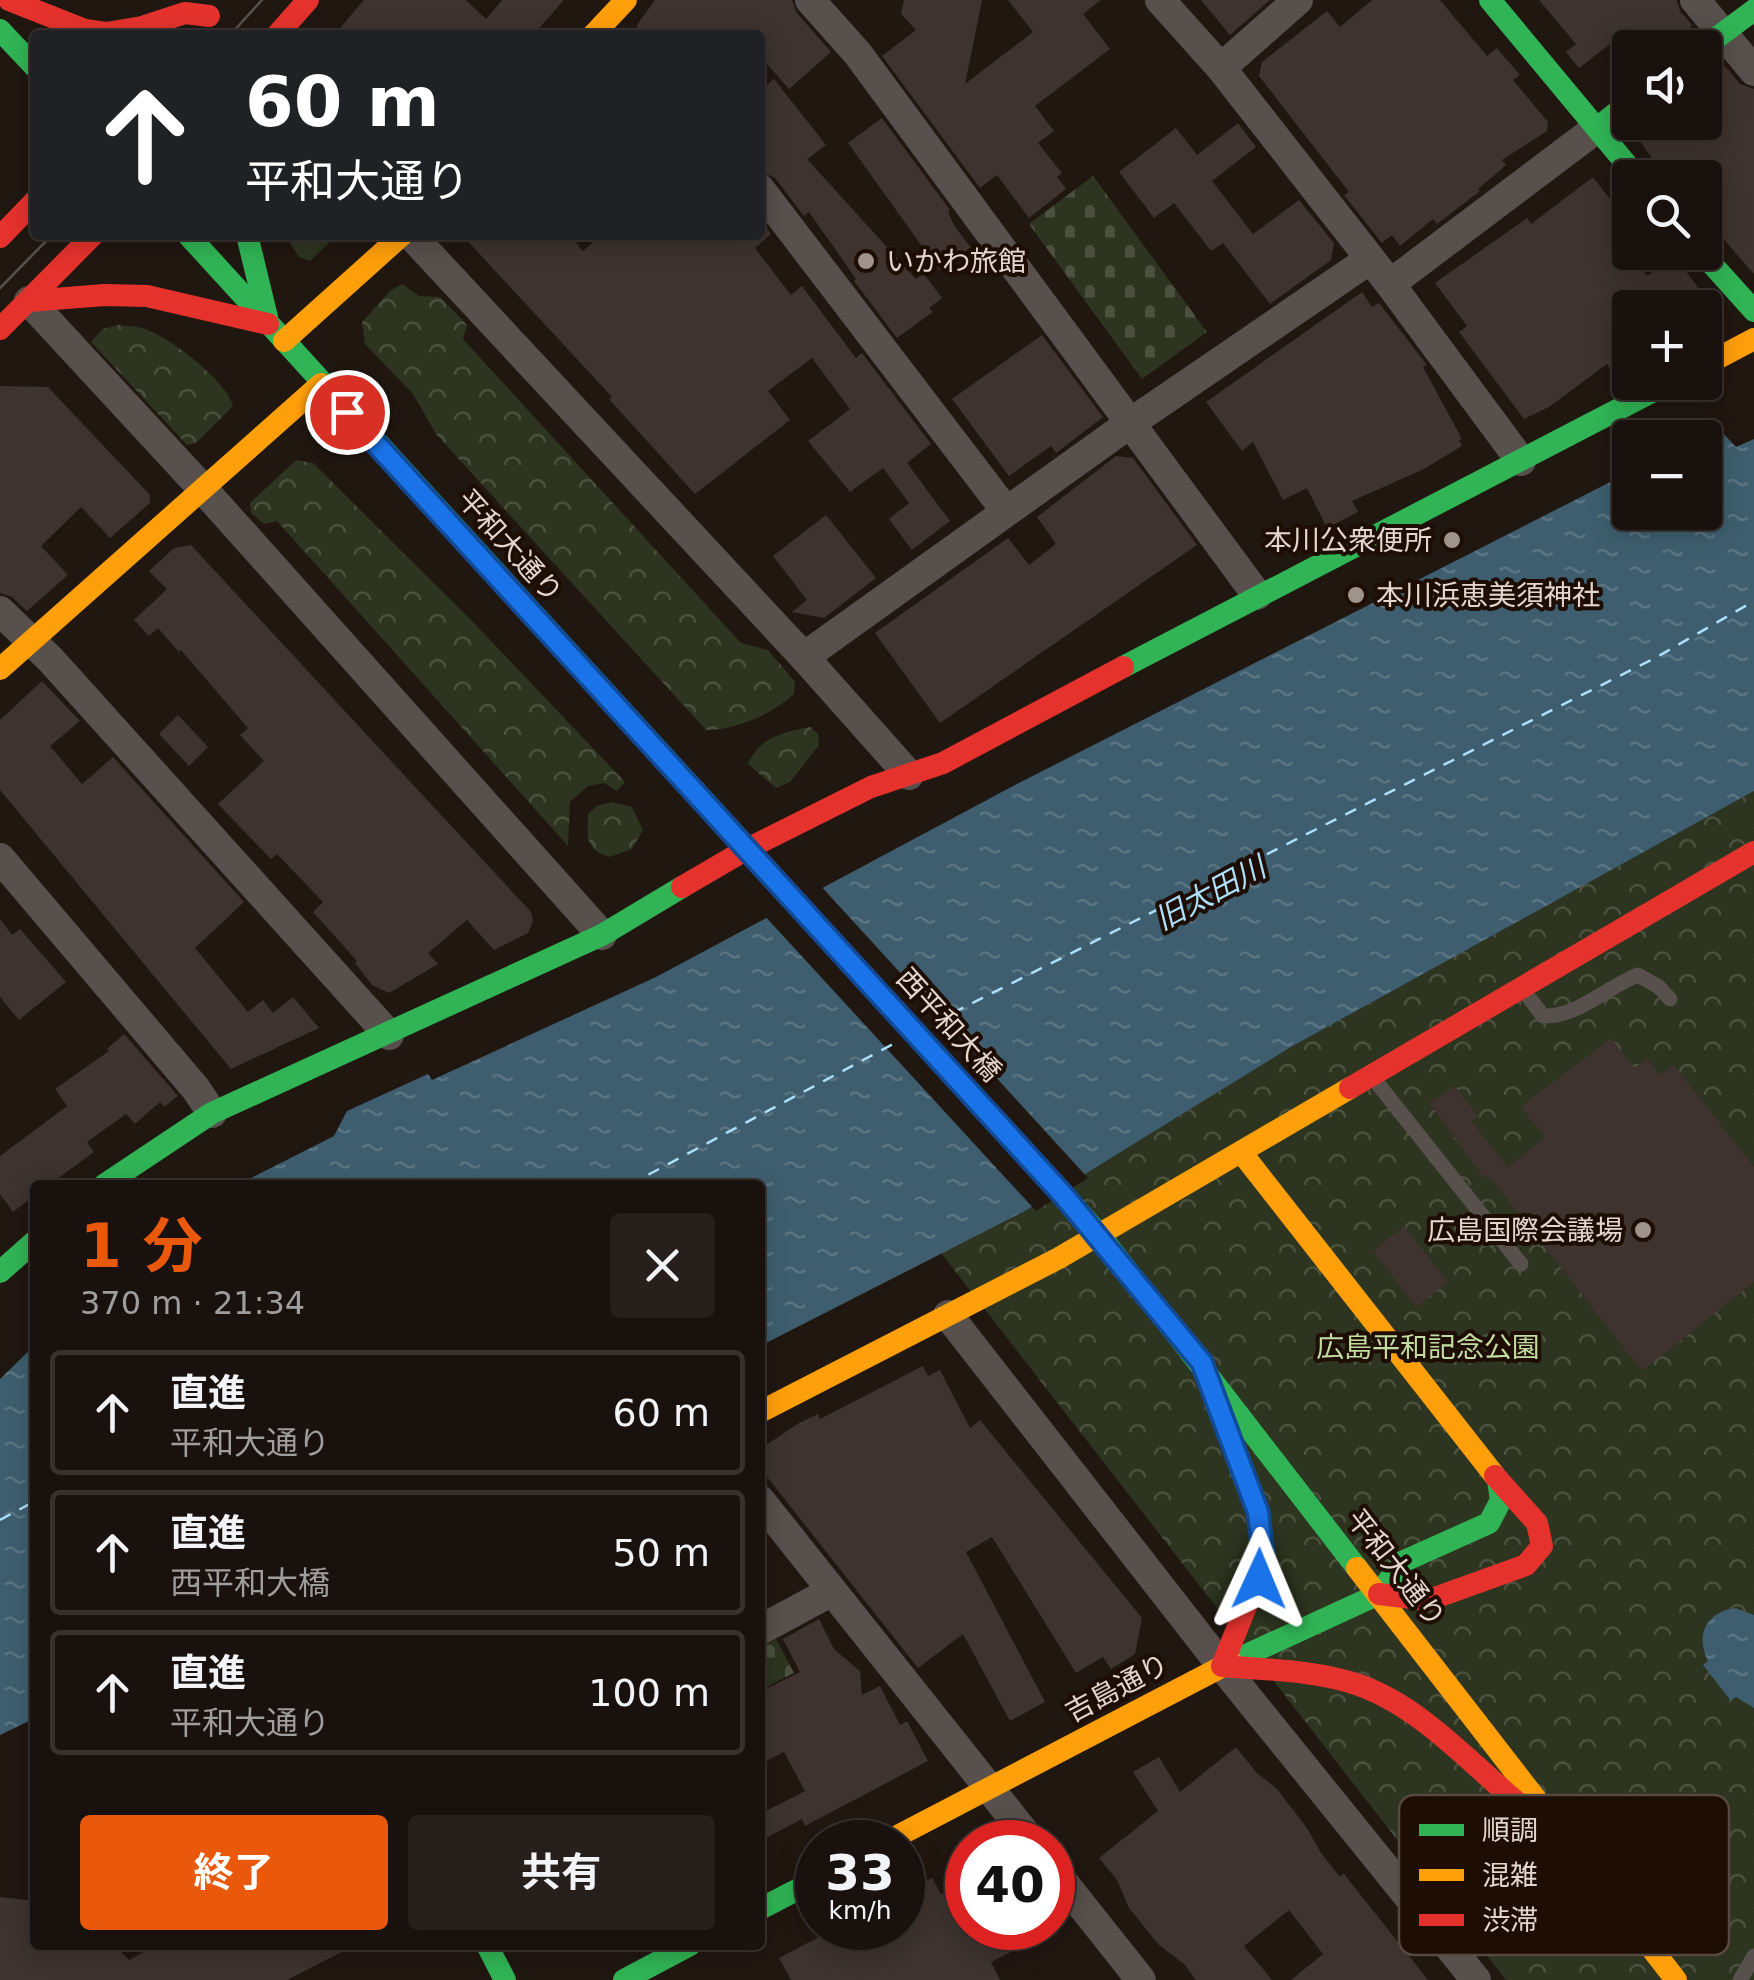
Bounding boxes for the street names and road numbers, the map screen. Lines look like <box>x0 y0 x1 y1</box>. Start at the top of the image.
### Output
street label: 平和大通り <box>451 483 569 609</box>
street label: 西平和大橋 <box>890 962 1008 1088</box>
street label: 平和大通り <box>1340 1503 1452 1633</box>
street label: 吉島通り <box>1060 1647 1174 1729</box>

